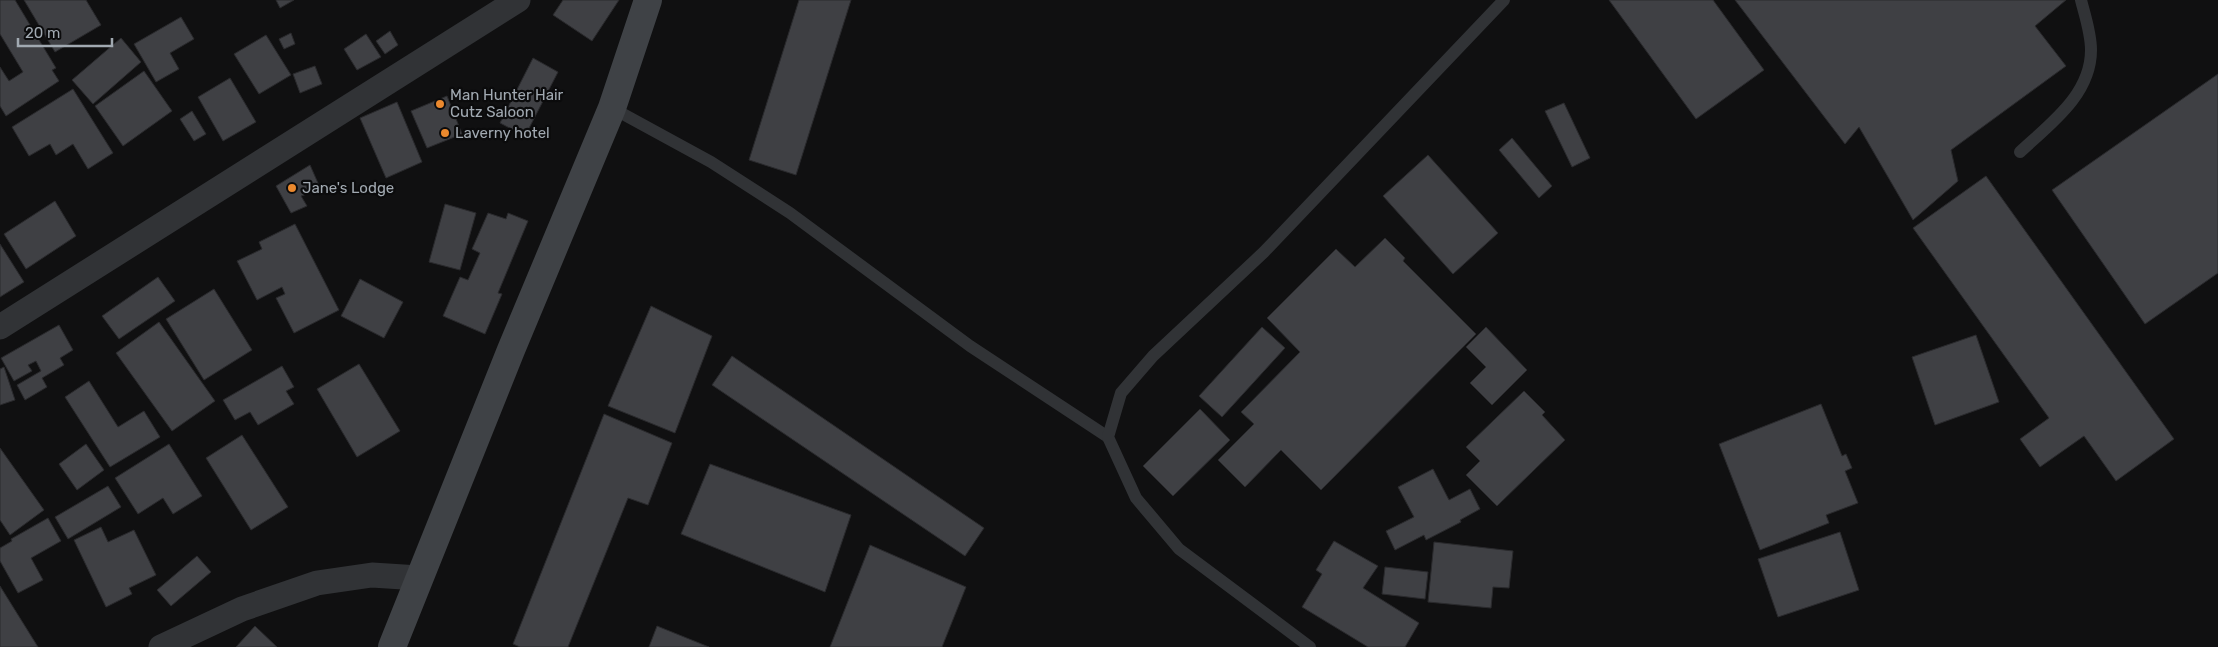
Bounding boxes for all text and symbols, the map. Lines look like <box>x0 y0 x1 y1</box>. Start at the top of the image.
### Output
scale bar <box>18 15 111 47</box>
text: 20 m <box>25 24 60 42</box>
place label: Man Hunter Hair Cutz Saloon <box>450 86 564 121</box>
marker: Man Hunter Hair Cutz Saloon <box>434 98 446 110</box>
place label: Laverny hotel <box>455 124 550 142</box>
marker: Laverny hotel <box>439 127 451 139</box>
place label: Jane's Lodge <box>302 179 394 197</box>
marker: Jane's Lodge <box>286 182 298 194</box>

